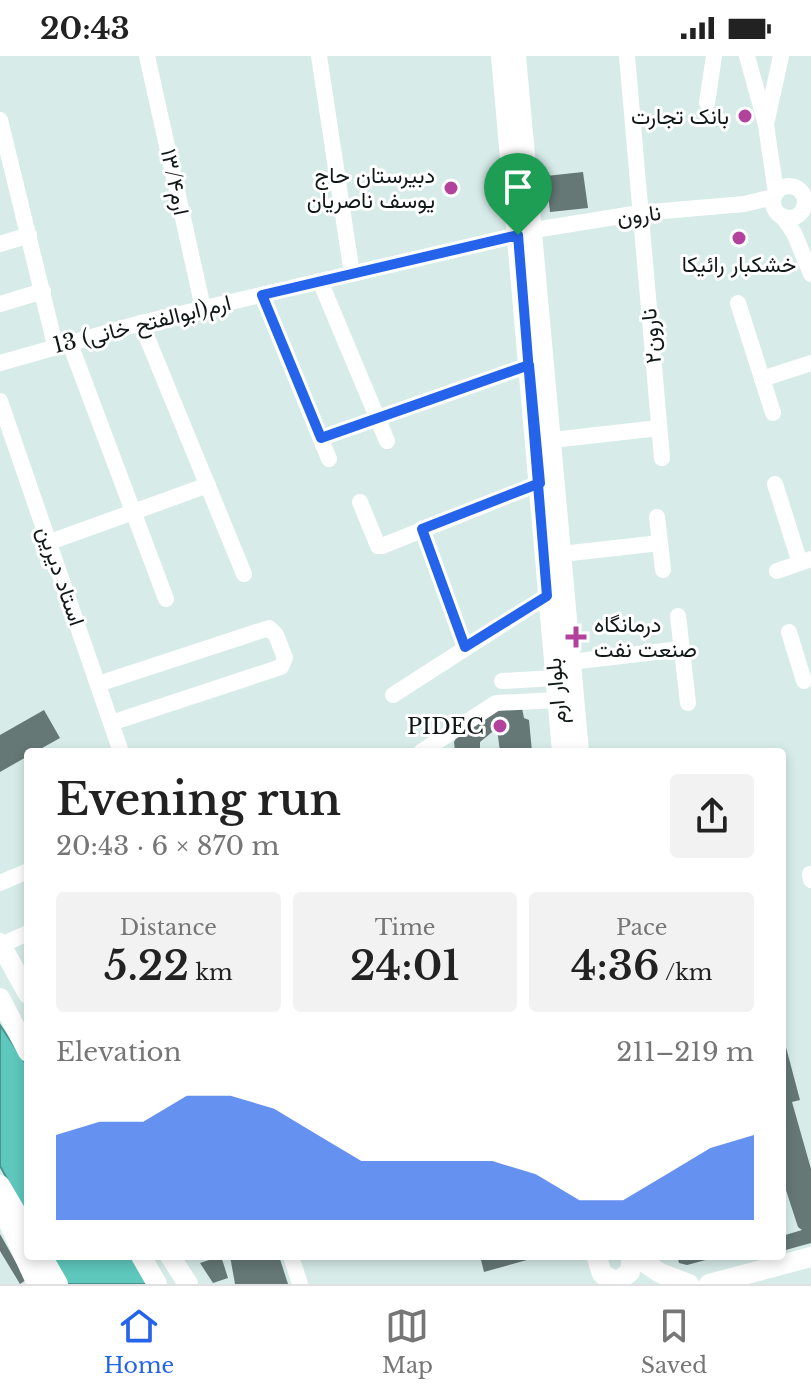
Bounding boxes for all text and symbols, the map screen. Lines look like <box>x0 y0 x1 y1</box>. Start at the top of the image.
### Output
text: 20:43 <box>40 10 130 47</box>
place label: بانک تجارت <box>631 103 729 130</box>
marker: بانک تجارت <box>736 107 754 125</box>
street label: ۱۳/۴ارم <box>154 146 195 218</box>
pin <box>484 153 552 235</box>
place label: دبیرستان حاج یوسف ناصریان <box>307 162 435 214</box>
icon: arrive <box>496 165 540 209</box>
marker: دبیرستان حاج یوسف ناصریان <box>442 179 460 197</box>
street label: نارون <box>616 199 662 231</box>
marker: خشکبار رائیکا <box>730 229 748 247</box>
place label: خشکبار رائیکا <box>682 251 796 278</box>
street label: 13 ارم(ابوالفتح خانی) <box>50 289 234 360</box>
street label: نارون۲ <box>635 307 667 365</box>
street label: استاد دیرین <box>31 523 91 629</box>
place label: درمانگاه صنعت نفت <box>594 611 697 663</box>
marker: درمانگاه صنعت نفت <box>565 626 587 648</box>
street label: بلوار ارم <box>540 657 573 725</box>
place label: PIDEC <box>407 713 484 740</box>
marker: PIDEC <box>491 717 509 735</box>
text: Evening run <box>56 772 341 827</box>
button: share <box>670 774 754 858</box>
text: 20:43 · 6 × 870 m <box>56 830 279 862</box>
text: Distance <box>120 914 217 941</box>
text: Time <box>375 914 435 941</box>
text: Pace <box>616 914 667 941</box>
text: 5.22 <box>104 941 189 991</box>
text: 24:01 <box>350 941 460 991</box>
text: 4:36 <box>571 941 660 991</box>
text: km <box>189 959 233 986</box>
text: /km <box>660 959 712 986</box>
text: Elevation <box>56 1036 182 1068</box>
text: 211–219 m <box>616 1036 754 1068</box>
tab: Home <box>104 1304 174 1379</box>
tab: Map <box>382 1304 433 1379</box>
tab: Saved <box>641 1304 707 1379</box>

